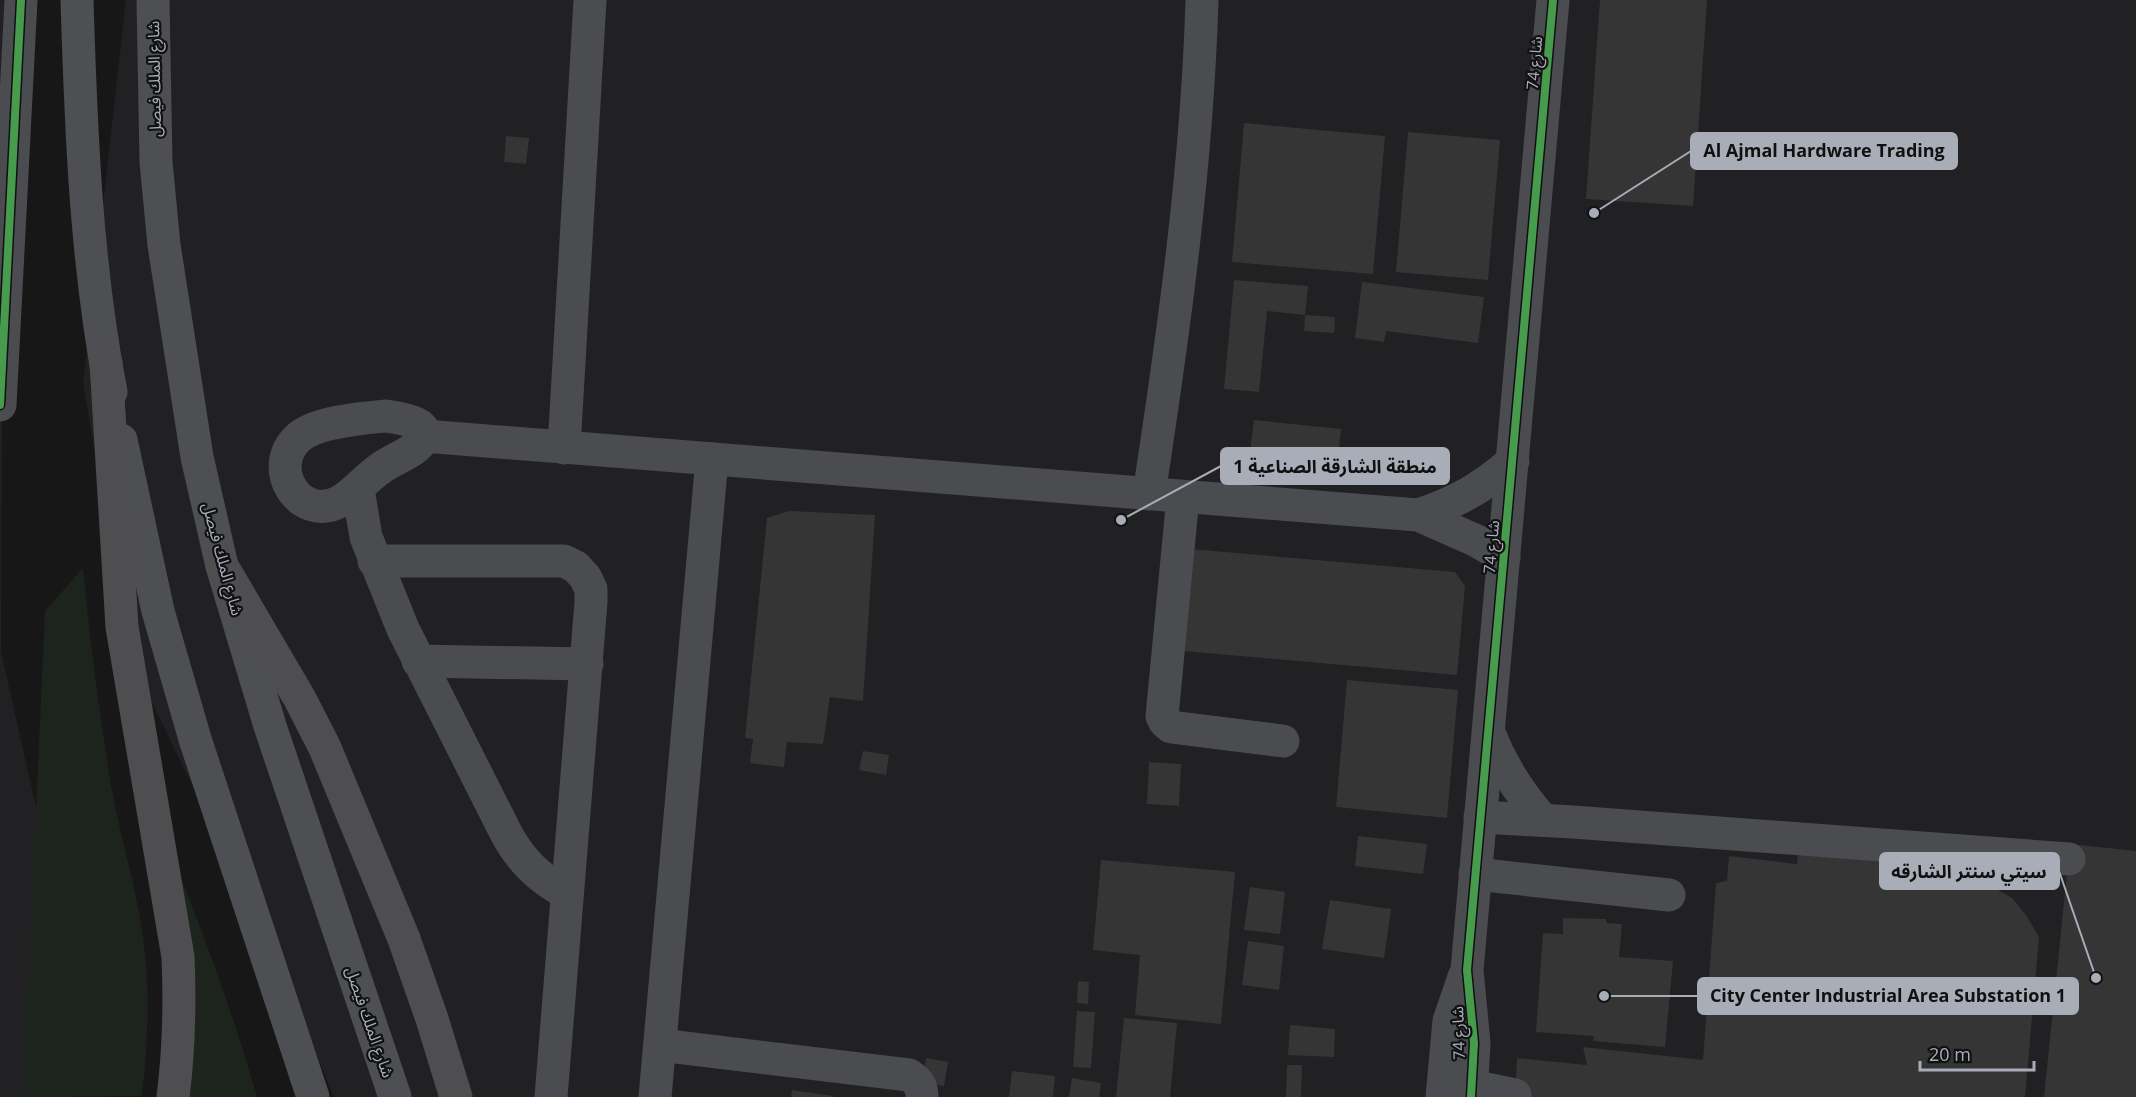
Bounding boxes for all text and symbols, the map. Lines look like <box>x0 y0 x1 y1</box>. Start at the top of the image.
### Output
street label: شارع الملك فيصل <box>142 21 168 137</box>
street label: شارع 74 <box>1521 35 1549 91</box>
callout: Al Ajmal Hardware Trading <box>1691 133 1957 169</box>
text: Al Ajmal Hardware Trading <box>1703 138 1945 162</box>
callout: منطقة الشارقة الصناعية 1 <box>1221 448 1449 484</box>
text: منطقة الشارقة الصناعية 1 <box>1233 454 1437 478</box>
street label: شارع الملك فيصل <box>195 500 249 619</box>
street label: شارع 74 <box>1478 519 1506 575</box>
callout: سيتي سنتر الشارقه <box>1880 853 2059 889</box>
text: سيتي سنتر الشارقه <box>1891 859 2047 886</box>
street label: شارع الملك فيصل <box>339 963 399 1081</box>
callout: City Center Industrial Area Substation 1 <box>1698 978 2078 1014</box>
text: City Center Industrial Area Substation 1 <box>1710 983 2066 1007</box>
street label: شارع 74 <box>1446 1006 1472 1060</box>
scale bar <box>1920 1034 2034 1072</box>
text: 20 m <box>1929 1042 1971 1066</box>

